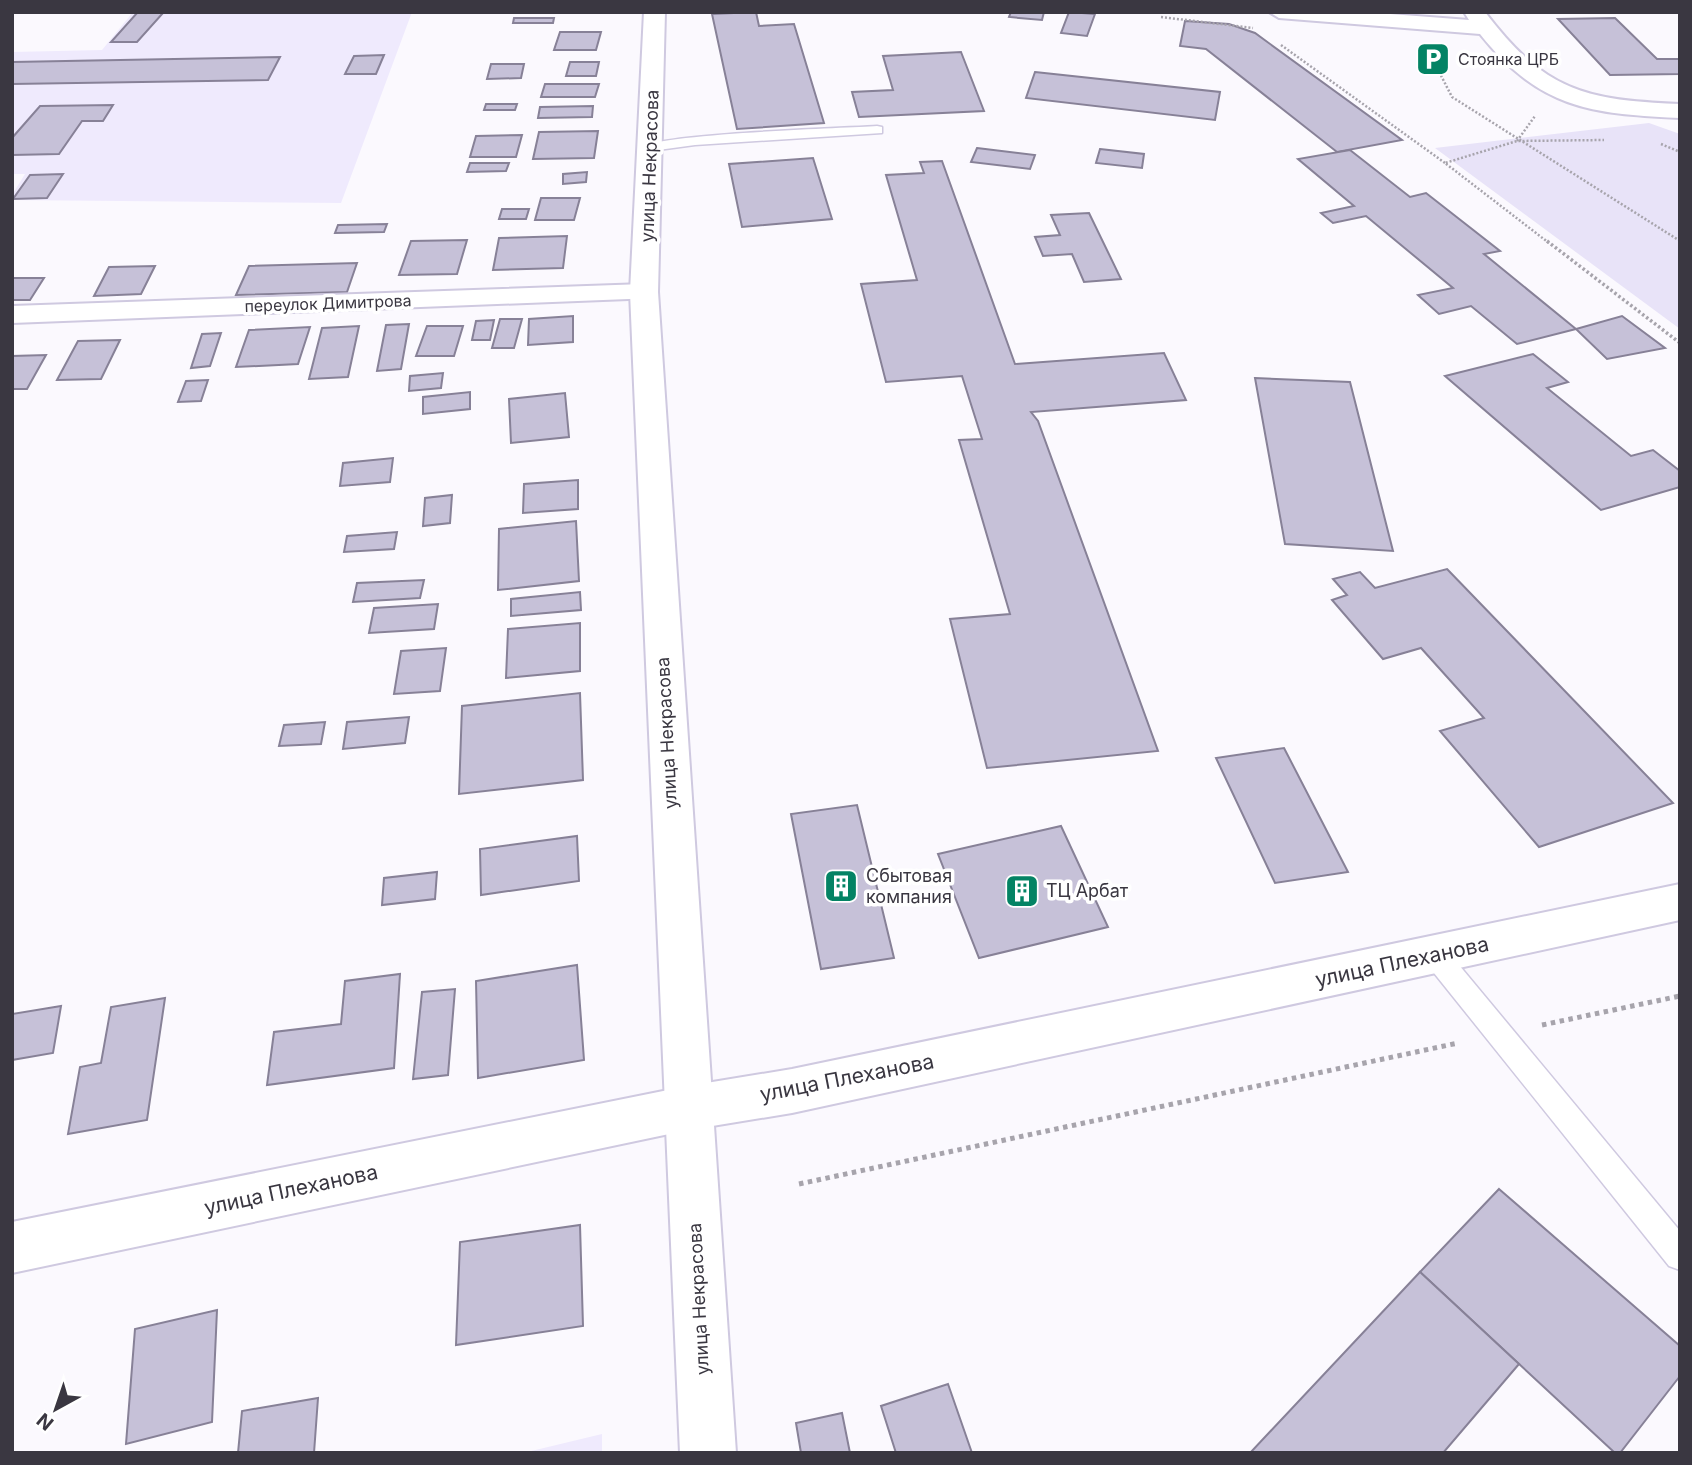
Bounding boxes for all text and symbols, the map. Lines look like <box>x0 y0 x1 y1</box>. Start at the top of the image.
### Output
parking icon: Стоянка ЦРБ <box>1414 40 1452 78</box>
place label: Стоянка ЦРБ <box>1458 49 1559 69</box>
street label: улица Некрасова <box>636 89 663 243</box>
street label: переулок Димитрова <box>244 290 412 316</box>
street label: улица Некрасова <box>652 656 681 810</box>
place label: Сбытовая компания <box>866 865 952 907</box>
building icon: Сбытовая компания <box>822 867 860 905</box>
building icon: ТЦ Арбат <box>1003 872 1041 910</box>
place label: ТЦ Арбат <box>1046 880 1129 901</box>
street label: улица Плеханова <box>1313 931 1491 992</box>
street label: улица Плеханова <box>758 1048 936 1107</box>
street label: улица Плеханова <box>202 1159 380 1220</box>
street label: улица Некрасова <box>684 1222 713 1376</box>
north arrow <box>21 1374 91 1444</box>
text: N <box>32 1408 58 1435</box>

